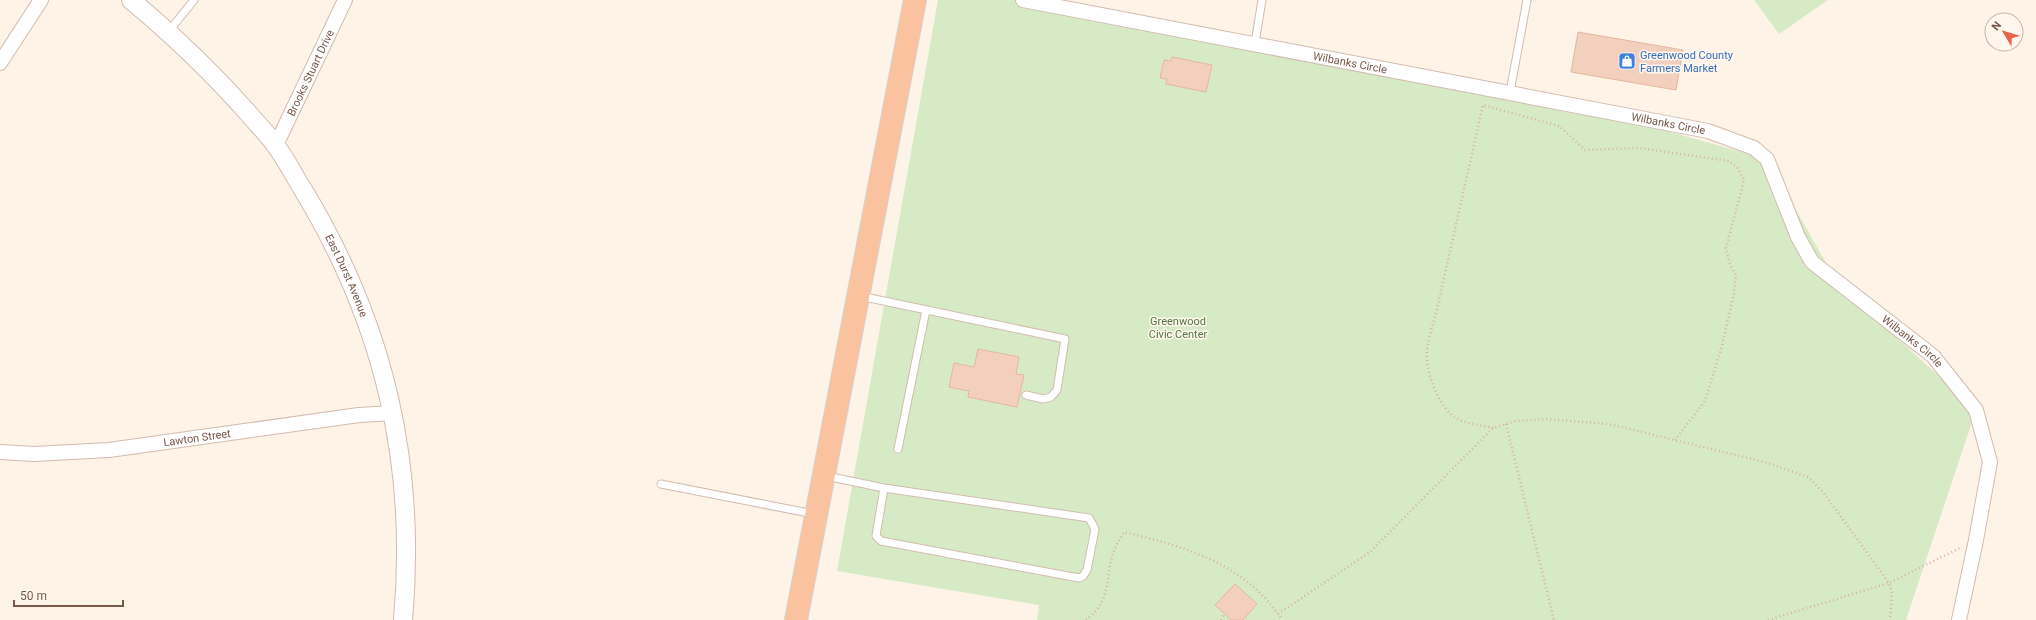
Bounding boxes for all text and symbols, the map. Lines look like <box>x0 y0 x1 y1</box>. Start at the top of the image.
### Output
north arrow <box>1984 12 2024 52</box>
text: N <box>1989 19 2004 33</box>
street label: Brooks Stuart Drive <box>284 27 337 118</box>
street label: Wilbanks Circle <box>1312 49 1388 76</box>
place label: Greenwood County Farmers Market <box>1640 49 1734 75</box>
shop icon: Greenwood County Farmers Market <box>1617 51 1637 71</box>
street label: Wilbanks Circle <box>1630 110 1707 137</box>
street label: East Durst Avenue <box>323 232 371 319</box>
street label: Wilbanks Circle <box>1879 312 1946 370</box>
park label: Greenwood Civic Center <box>1149 315 1208 341</box>
street label: Lawton Street <box>162 426 232 449</box>
scale bar <box>14 582 123 608</box>
text: 50 m <box>20 589 47 603</box>

